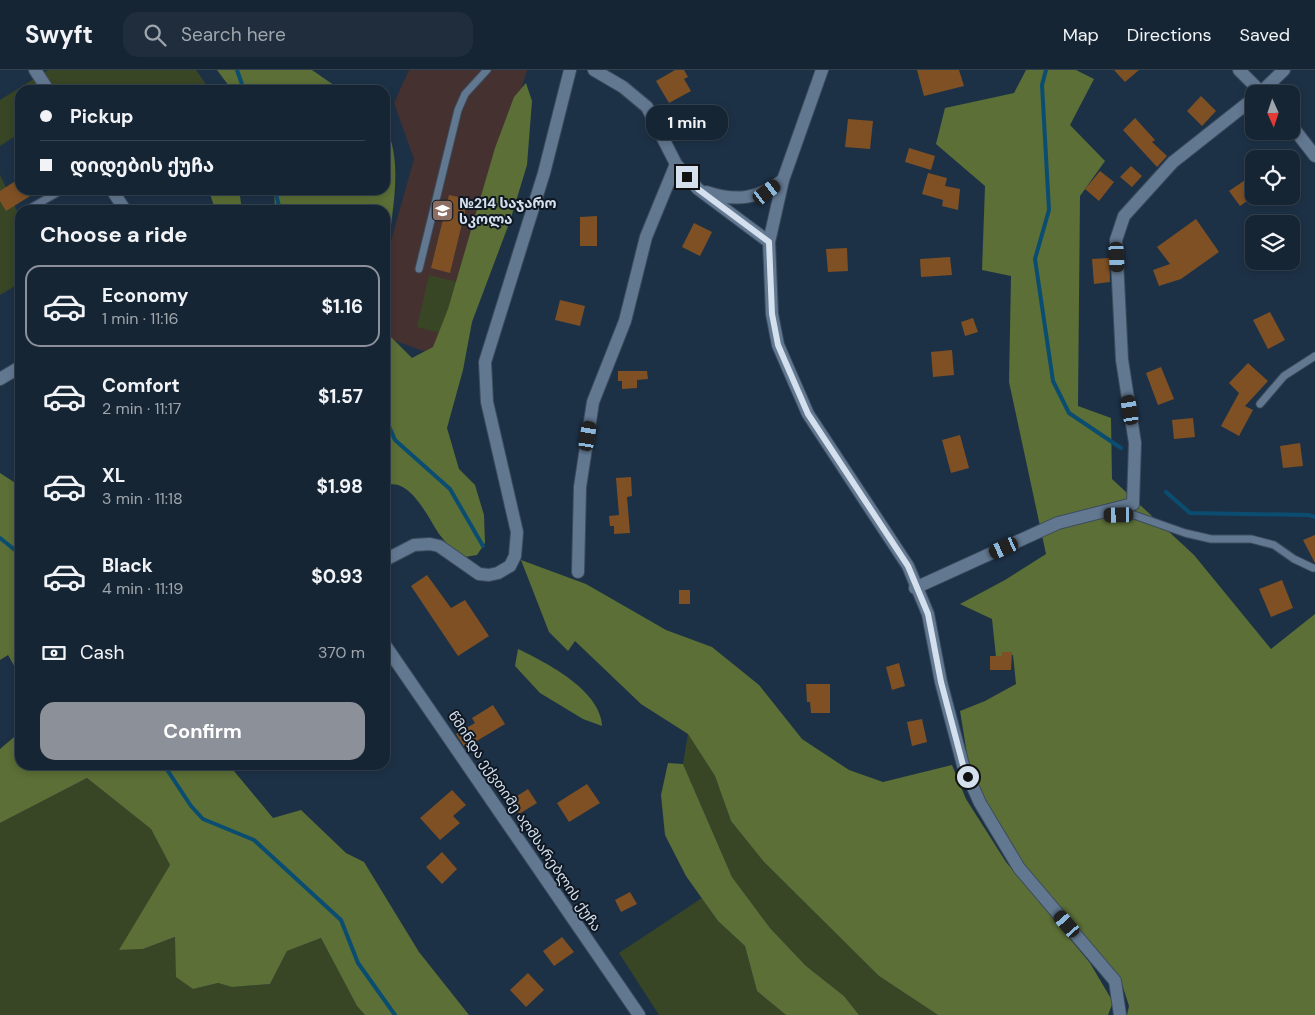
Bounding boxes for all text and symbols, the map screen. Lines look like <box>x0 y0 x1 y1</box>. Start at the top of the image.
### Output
search box <box>123 12 473 57</box>
text: Swyft <box>25 19 93 50</box>
icon: search <box>141 21 169 49</box>
text: Search here <box>181 22 286 47</box>
text: Map <box>1063 23 1099 47</box>
text: Directions <box>1127 23 1212 47</box>
text: Saved <box>1240 23 1290 47</box>
north arrow <box>1245 85 1300 140</box>
map controls <box>1245 85 1300 270</box>
text: Pickup <box>70 104 134 129</box>
callout: 1 min <box>646 104 728 140</box>
text: 1 min <box>668 112 706 133</box>
button: locate <box>1245 150 1300 205</box>
text: დიდების ქუჩა <box>70 153 214 178</box>
route end <box>676 166 698 188</box>
car <box>750 177 783 207</box>
place label: №214 საჯარო სკოლა <box>459 194 557 228</box>
school or university icon: №214 საჯარო სკოლა <box>431 199 455 223</box>
button: layers <box>1245 215 1300 270</box>
text: Choose a ride <box>40 220 188 249</box>
car <box>1108 242 1125 272</box>
text: Economy <box>102 283 189 308</box>
icon: car <box>42 284 87 329</box>
text: $1.16 <box>321 294 363 319</box>
text: 1 min · 11:16 <box>102 308 178 329</box>
text: Comfort <box>102 373 180 398</box>
icon: car <box>42 374 87 419</box>
text: $1.57 <box>318 384 363 409</box>
car <box>1120 394 1139 426</box>
text: 2 min · 11:17 <box>102 398 181 419</box>
car <box>578 420 597 452</box>
text: XL <box>102 463 125 488</box>
icon: car <box>42 464 87 509</box>
text: $1.98 <box>316 474 363 499</box>
text: 3 min · 11:18 <box>102 488 183 509</box>
car <box>1103 507 1134 523</box>
car <box>987 535 1020 561</box>
text: Black <box>102 553 153 578</box>
icon: car <box>42 554 87 599</box>
text: $0.93 <box>311 564 363 589</box>
text: 4 min · 11:19 <box>102 578 183 599</box>
icon: cash <box>40 639 68 667</box>
text: Cash <box>80 640 124 665</box>
text: 370 m <box>318 642 365 663</box>
button: Confirm <box>40 702 365 760</box>
street label: წმინდა ექვთიმე აღმსარებლის ქუჩა <box>444 707 606 935</box>
route start <box>957 766 979 788</box>
car <box>1051 908 1082 940</box>

